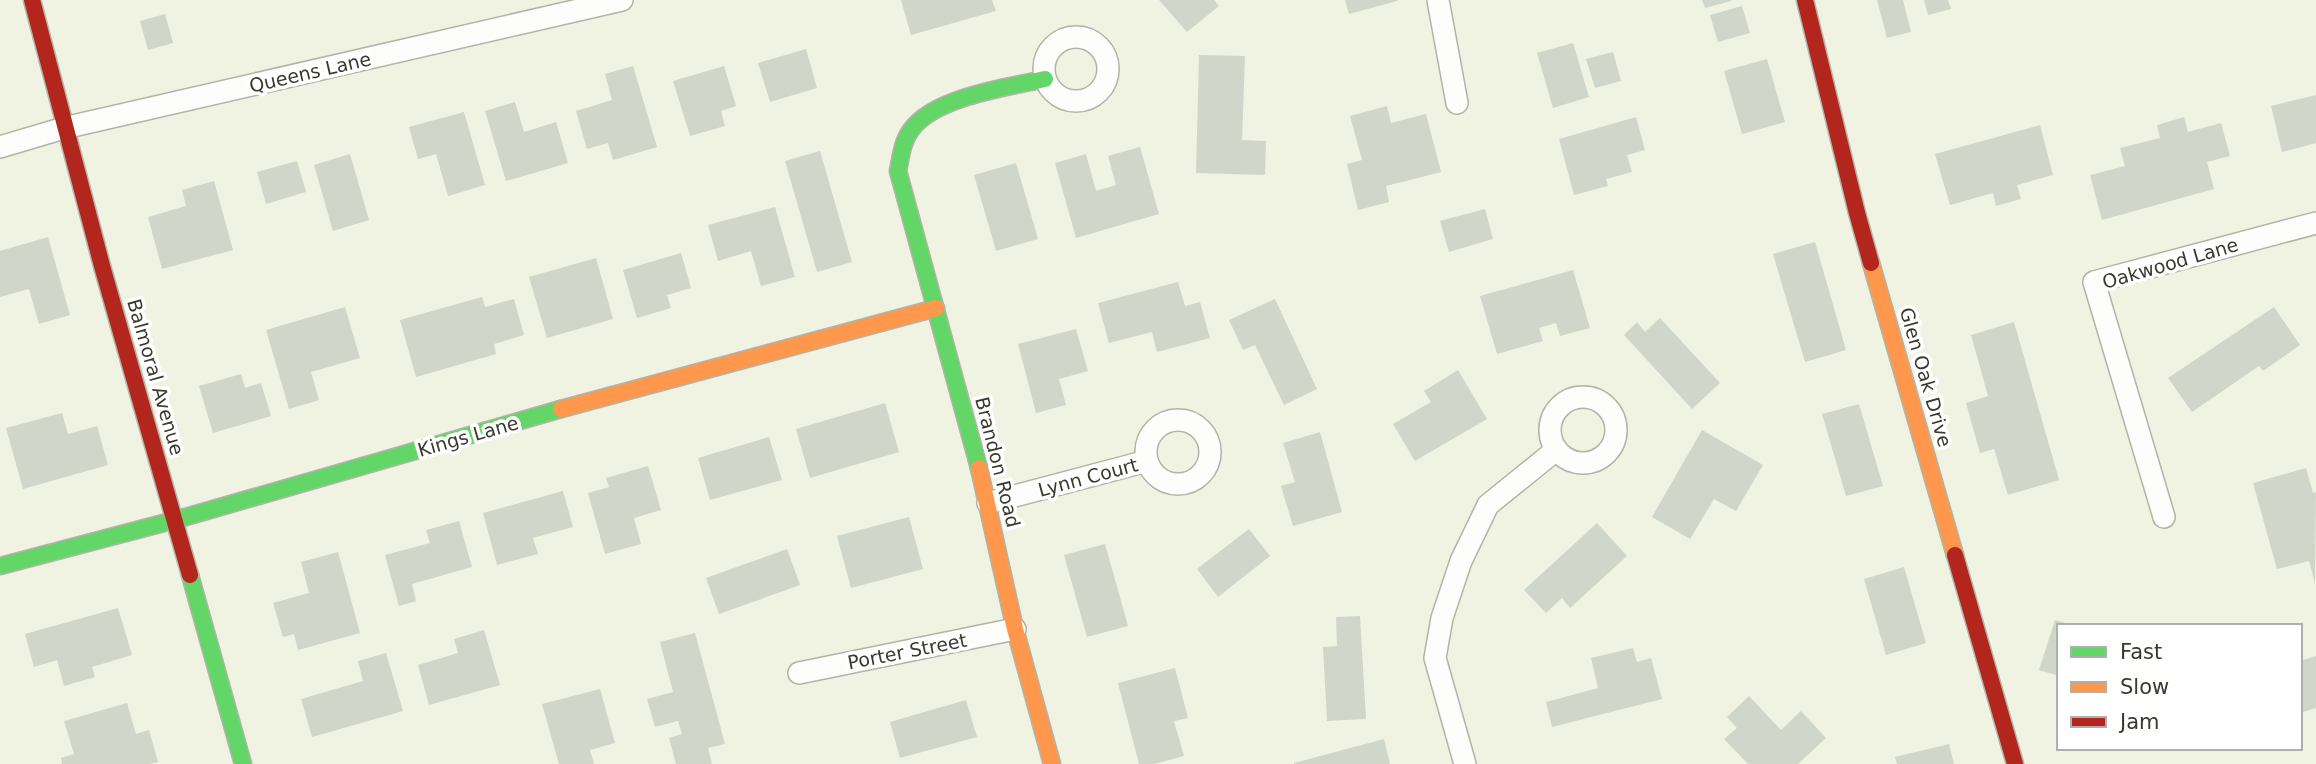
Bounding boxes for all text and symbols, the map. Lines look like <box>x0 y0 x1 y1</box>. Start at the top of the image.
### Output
street label: Queens Lane <box>247 47 373 97</box>
street label: Oakwood Lane <box>2099 233 2241 293</box>
street label: Balmoral Avenue <box>123 296 189 458</box>
street label: Glen Oak Drive <box>1896 305 1956 449</box>
street label: Brandon Road <box>971 394 1025 530</box>
street label: Kings Lane <box>415 411 521 461</box>
street label: Lynn Court <box>1036 453 1140 501</box>
legend <box>2057 624 2302 750</box>
street label: Porter Street <box>846 629 968 673</box>
text: Fast <box>2120 640 2162 664</box>
text: Slow <box>2120 675 2169 699</box>
text: Jam <box>2118 710 2160 734</box>

